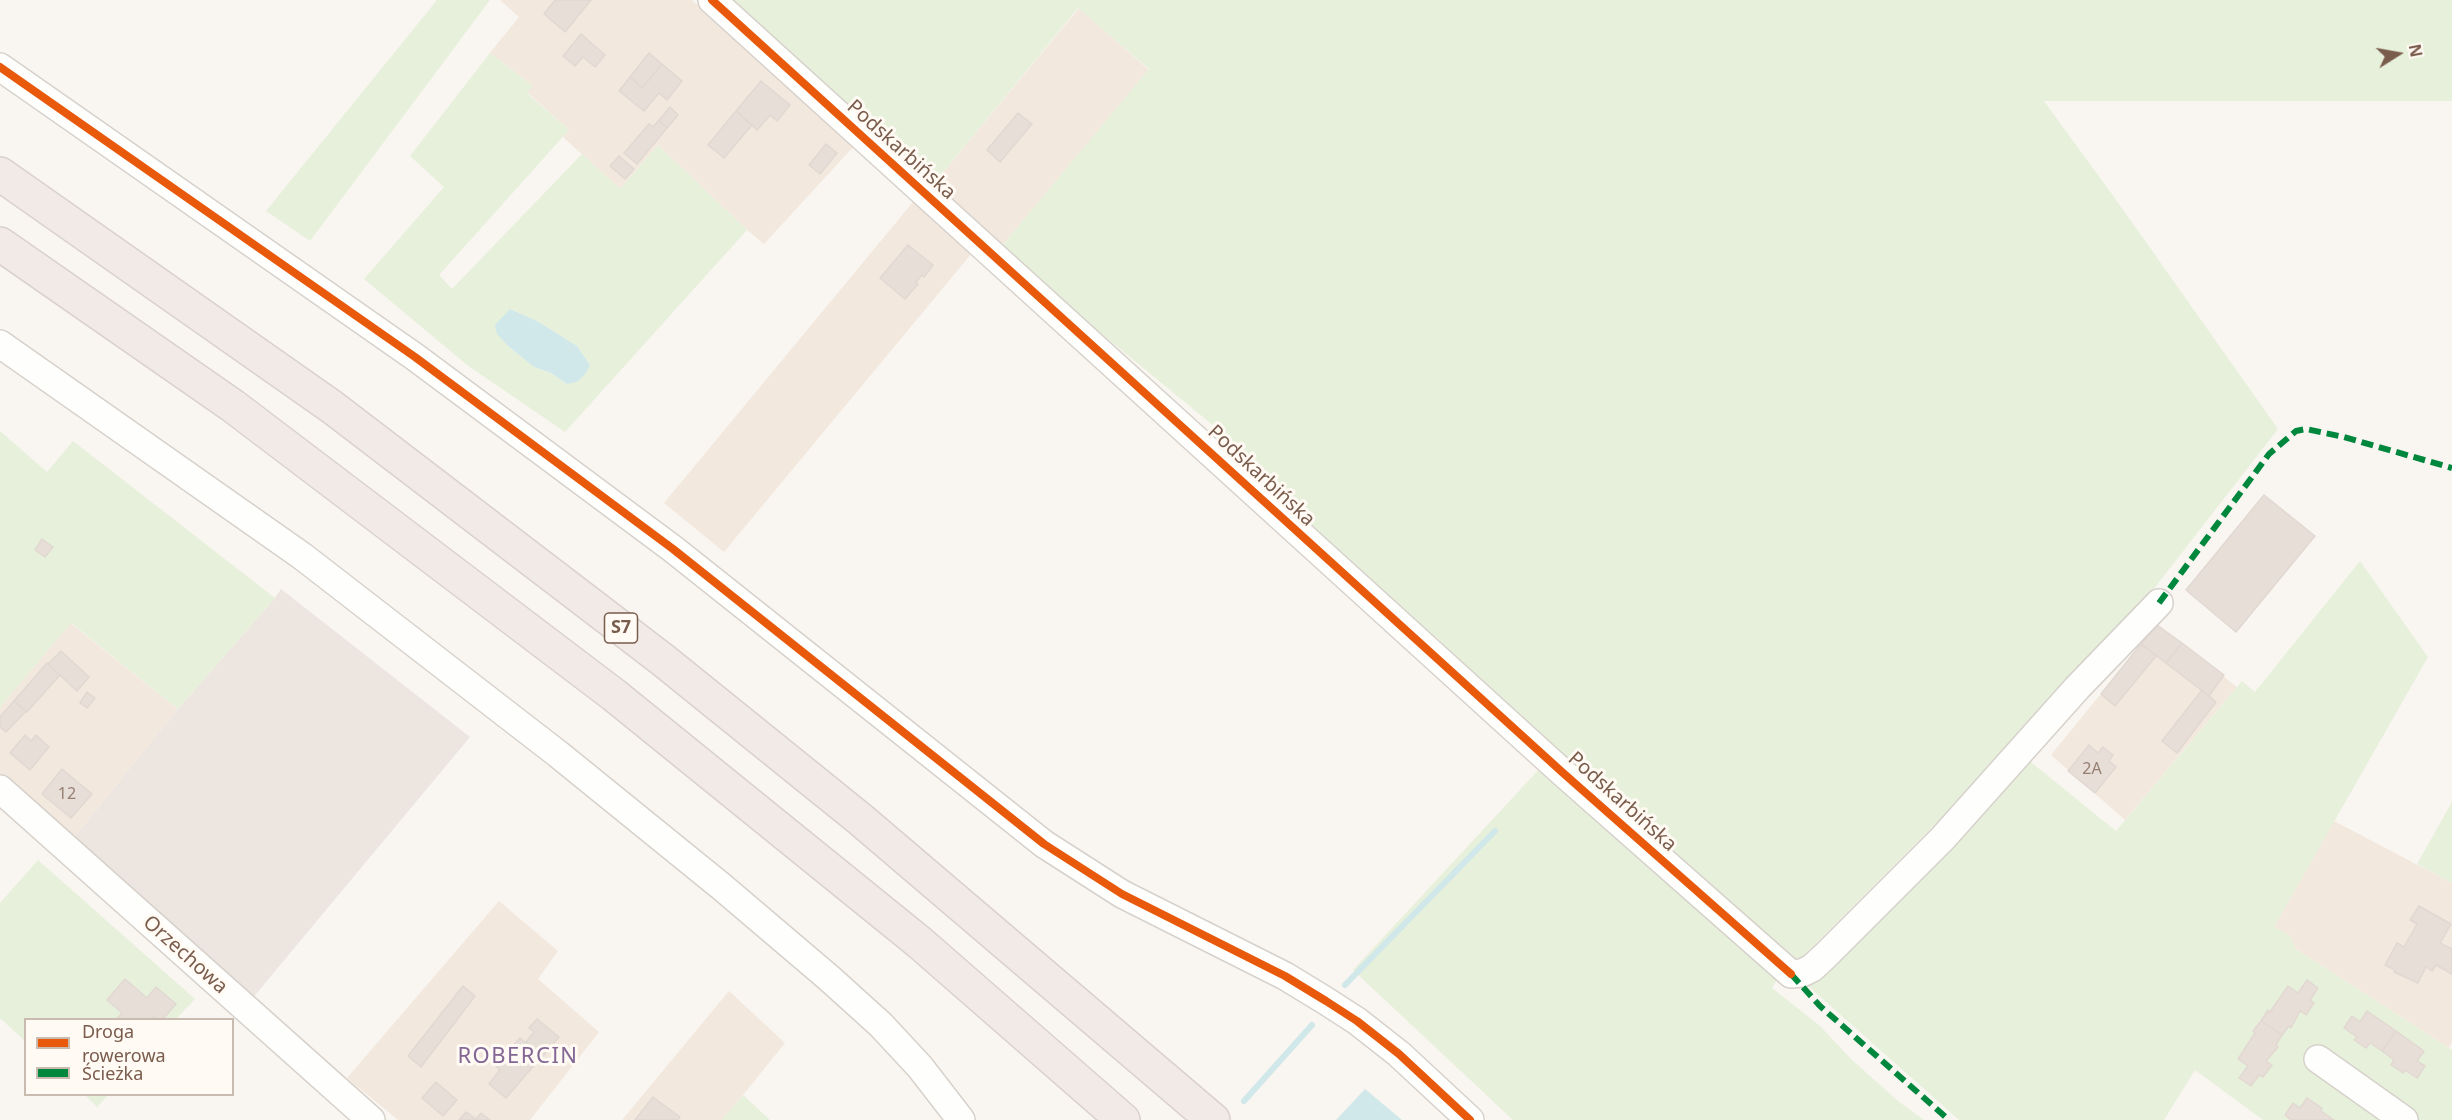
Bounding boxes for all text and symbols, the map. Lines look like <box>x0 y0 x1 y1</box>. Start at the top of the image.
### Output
north arrow <box>2368 24 2428 84</box>
text: N <box>2404 42 2428 59</box>
street label: Podskarbińska <box>842 95 960 205</box>
street label: Podskarbińska <box>1203 420 1319 532</box>
road number: S7 <box>604 613 638 643</box>
street label: Podskarbińska <box>1563 747 1681 857</box>
house number: 2A <box>2082 759 2102 779</box>
house number: 12 <box>58 784 76 804</box>
street label: Orzechowa <box>138 911 232 999</box>
legend <box>24 1018 234 1096</box>
text: Droga rowerowa <box>82 1019 166 1067</box>
district label: ROBERCIN <box>457 1044 579 1070</box>
text: Ścieżka <box>82 1061 143 1085</box>

